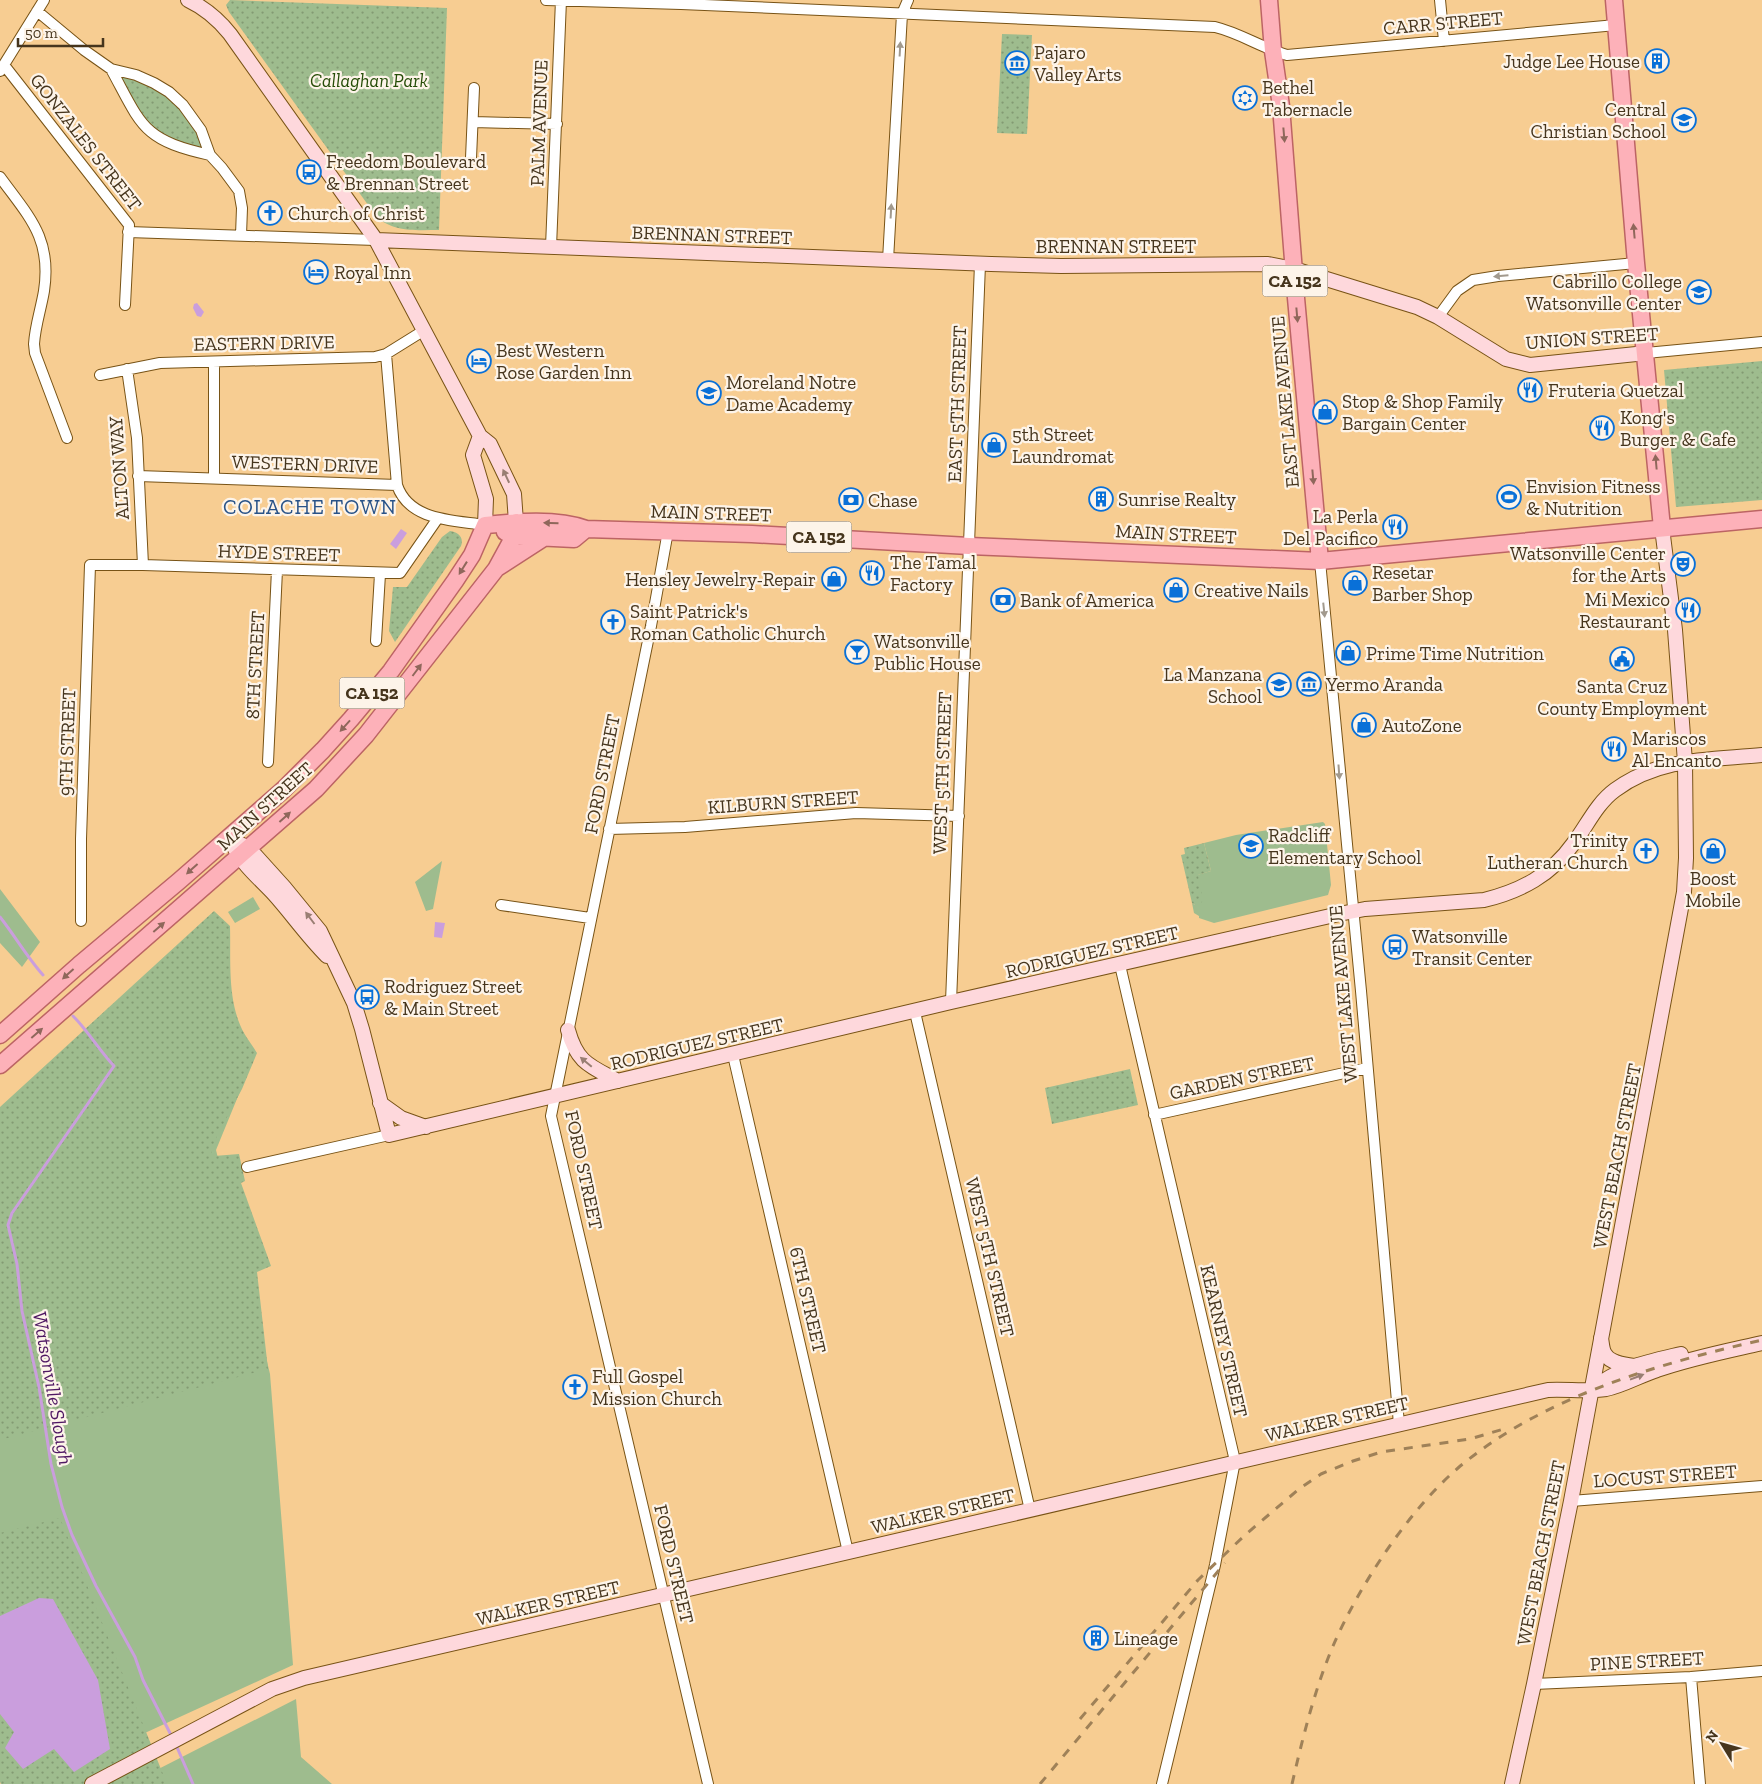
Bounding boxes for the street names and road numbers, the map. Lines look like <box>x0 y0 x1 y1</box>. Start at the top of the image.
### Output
street label: CARR STREET <box>1382 6 1504 40</box>
street label: PALM AVENUE <box>525 59 553 187</box>
street label: GONZALES STREET <box>25 69 147 215</box>
street label: BRENNAN STREET <box>631 221 793 249</box>
street label: BRENNAN STREET <box>1036 235 1196 258</box>
road number: CA 152 <box>1262 266 1328 296</box>
street label: EAST LAKE AVENUE <box>1266 315 1304 489</box>
street label: UNION STREET <box>1525 322 1659 354</box>
street label: EAST 5TH STREET <box>943 325 971 483</box>
street label: EASTERN DRIVE <box>193 330 335 356</box>
street label: ALTON WAY <box>104 415 134 521</box>
street label: WESTERN DRIVE <box>231 450 379 478</box>
street label: MAIN STREET <box>650 499 772 527</box>
street label: MAIN STREET <box>1115 519 1237 549</box>
road number: CA 152 <box>786 522 852 552</box>
street label: HYDE STREET <box>217 539 341 567</box>
street label: 8TH STREET <box>241 610 269 720</box>
road number: CA 152 <box>340 678 404 708</box>
street label: 9TH STREET <box>54 687 80 796</box>
street label: WEST 5TH STREET <box>928 691 956 855</box>
street label: FORD STREET <box>579 712 625 836</box>
street label: MAIN STREET <box>212 757 318 855</box>
street label: KILBURN STREET <box>707 785 860 819</box>
street label: WEST LAKE AVENUE <box>1324 904 1362 1084</box>
street label: RODRIGUEZ STREET <box>1003 921 1181 983</box>
street label: RODRIGUEZ STREET <box>608 1013 786 1075</box>
street label: GARDEN STREET <box>1168 1051 1317 1105</box>
street label: WEST BEACH STREET <box>1588 1061 1646 1250</box>
street label: FORD STREET <box>560 1108 608 1232</box>
street label: WEST 5TH STREET <box>960 1175 1020 1339</box>
street label: 6TH STREET <box>785 1245 831 1356</box>
street label: KEARNEY STREET <box>1195 1263 1253 1420</box>
street label: WALKER STREET <box>1263 1391 1411 1447</box>
street label: WEST BEACH STREET <box>1512 1458 1570 1647</box>
street label: LOCUST STREET <box>1592 1459 1738 1492</box>
street label: WALKER STREET <box>869 1483 1017 1539</box>
street label: FORD STREET <box>649 1502 699 1626</box>
street label: WALKER STREET <box>474 1575 622 1631</box>
street label: PINE STREET <box>1589 1647 1705 1675</box>

